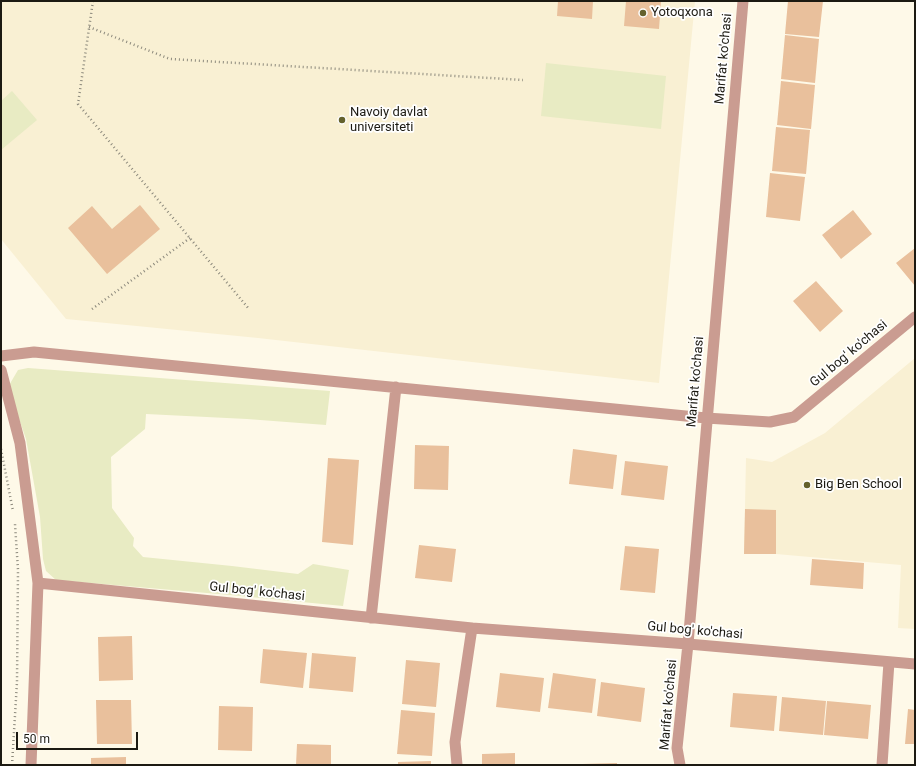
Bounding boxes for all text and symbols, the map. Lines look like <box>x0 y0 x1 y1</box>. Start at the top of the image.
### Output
place label: Yotoqxona <box>651 5 713 21</box>
marker: Yotoqxona <box>638 8 648 18</box>
street label: Marifat ko'chasi <box>712 13 736 105</box>
place label: Navoiy davlat universiteti <box>350 105 427 136</box>
marker: Navoiy davlat universiteti <box>337 115 347 125</box>
street label: Gul bog' ko'chasi <box>807 317 891 391</box>
street label: Marifat ko'chasi <box>684 336 708 428</box>
place label: Big Ben School <box>815 477 902 493</box>
marker: Big Ben School <box>802 480 812 490</box>
street label: Gul bog' ko'chasi <box>209 579 305 605</box>
street label: Gul bog' ko'chasi <box>647 619 743 643</box>
street label: Marifat ko'chasi <box>657 659 681 751</box>
scale bar <box>18 724 140 750</box>
text: 50 m <box>23 732 50 746</box>

